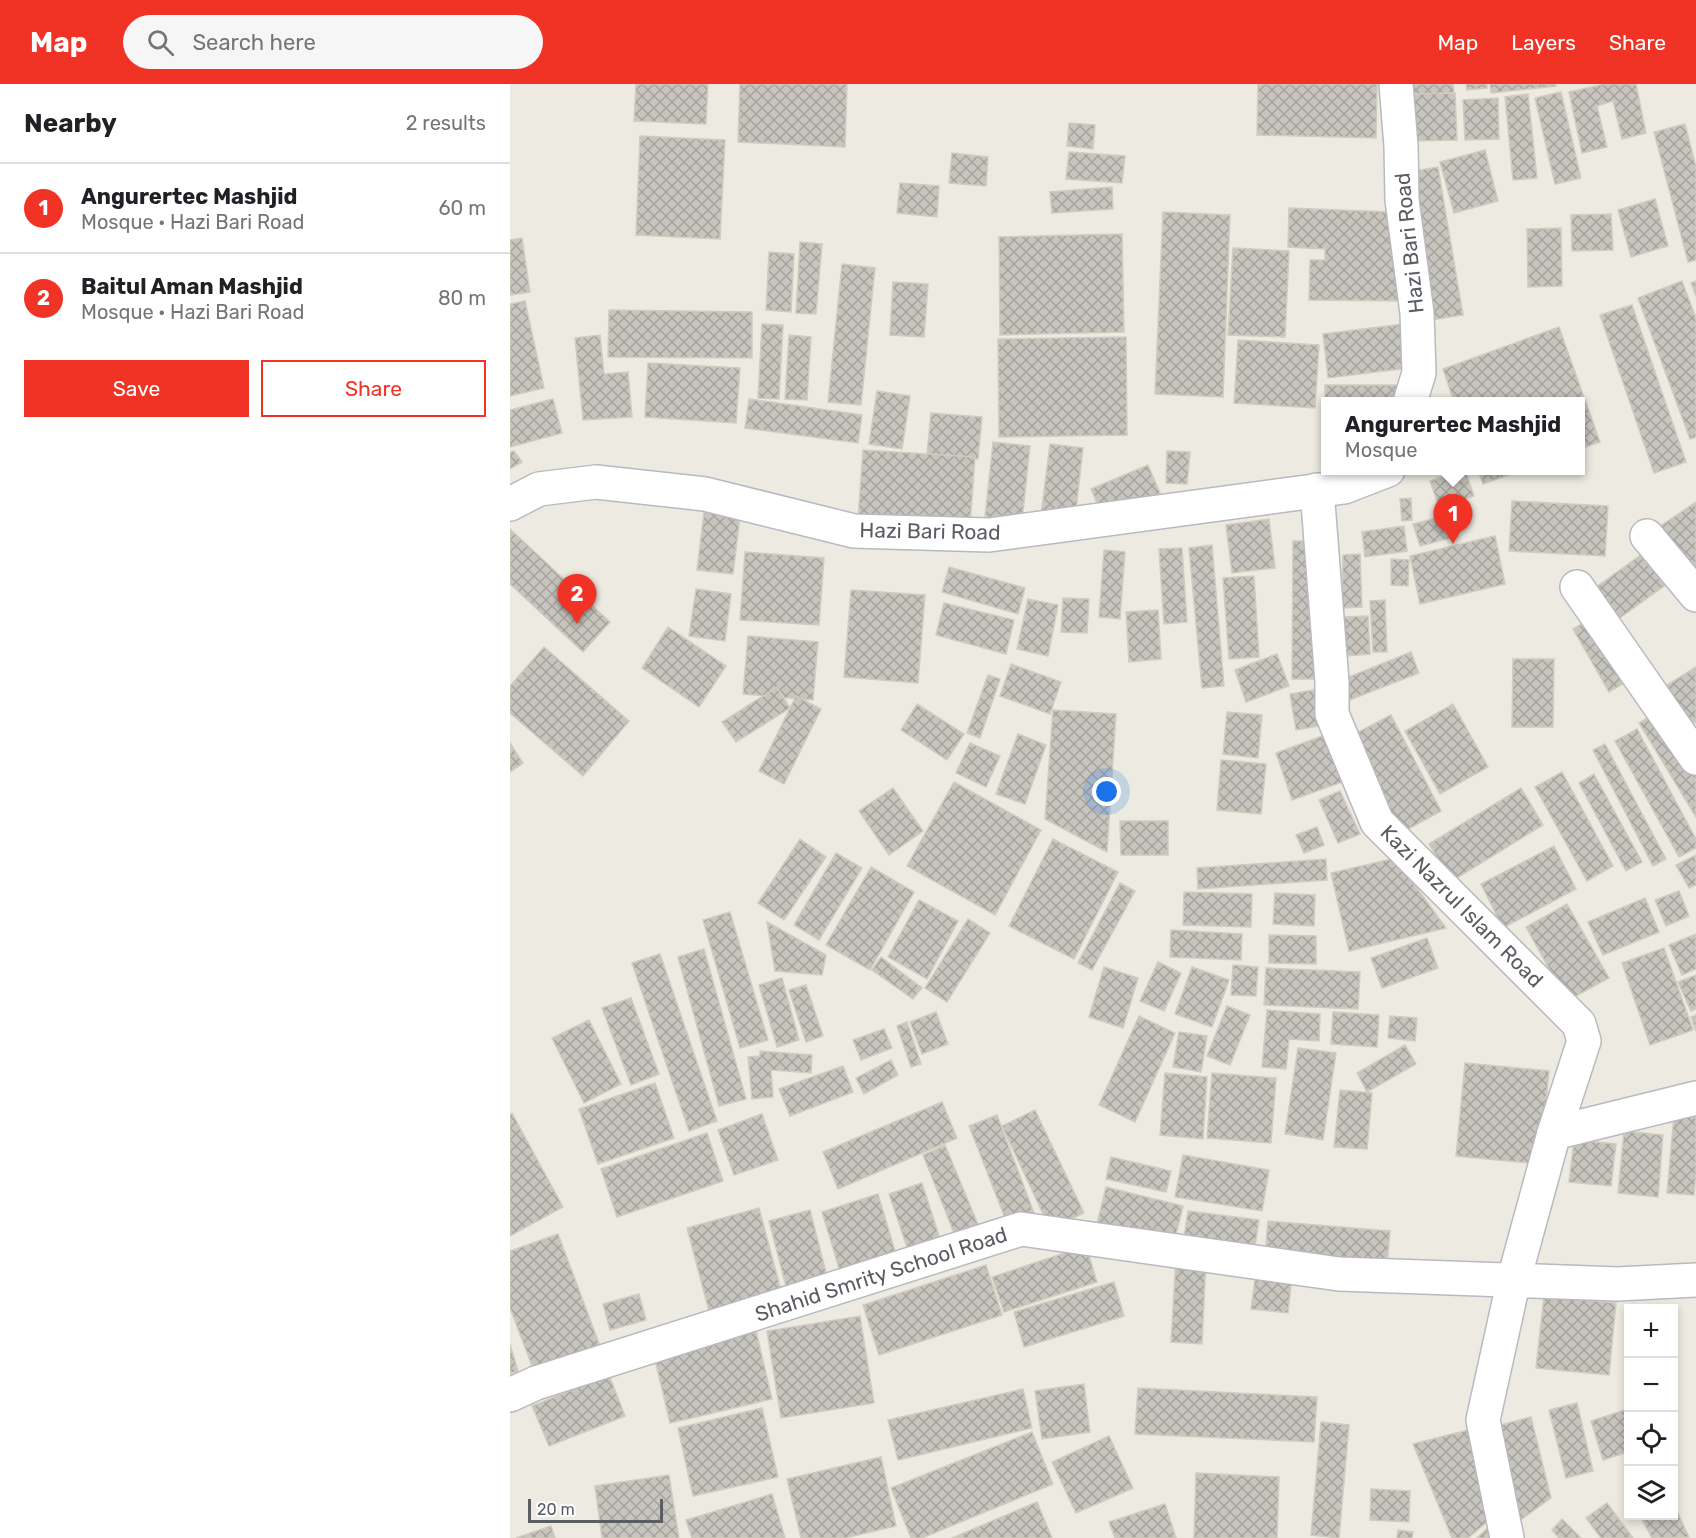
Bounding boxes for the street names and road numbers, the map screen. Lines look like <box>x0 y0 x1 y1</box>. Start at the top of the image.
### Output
street label: Hazi Bari Road <box>1389 172 1429 314</box>
street label: Hazi Bari Road <box>859 517 1001 545</box>
street label: Kazi Nazrul Islam Road <box>1376 820 1548 992</box>
street label: Shahid Smrity School Road <box>752 1221 1010 1327</box>

